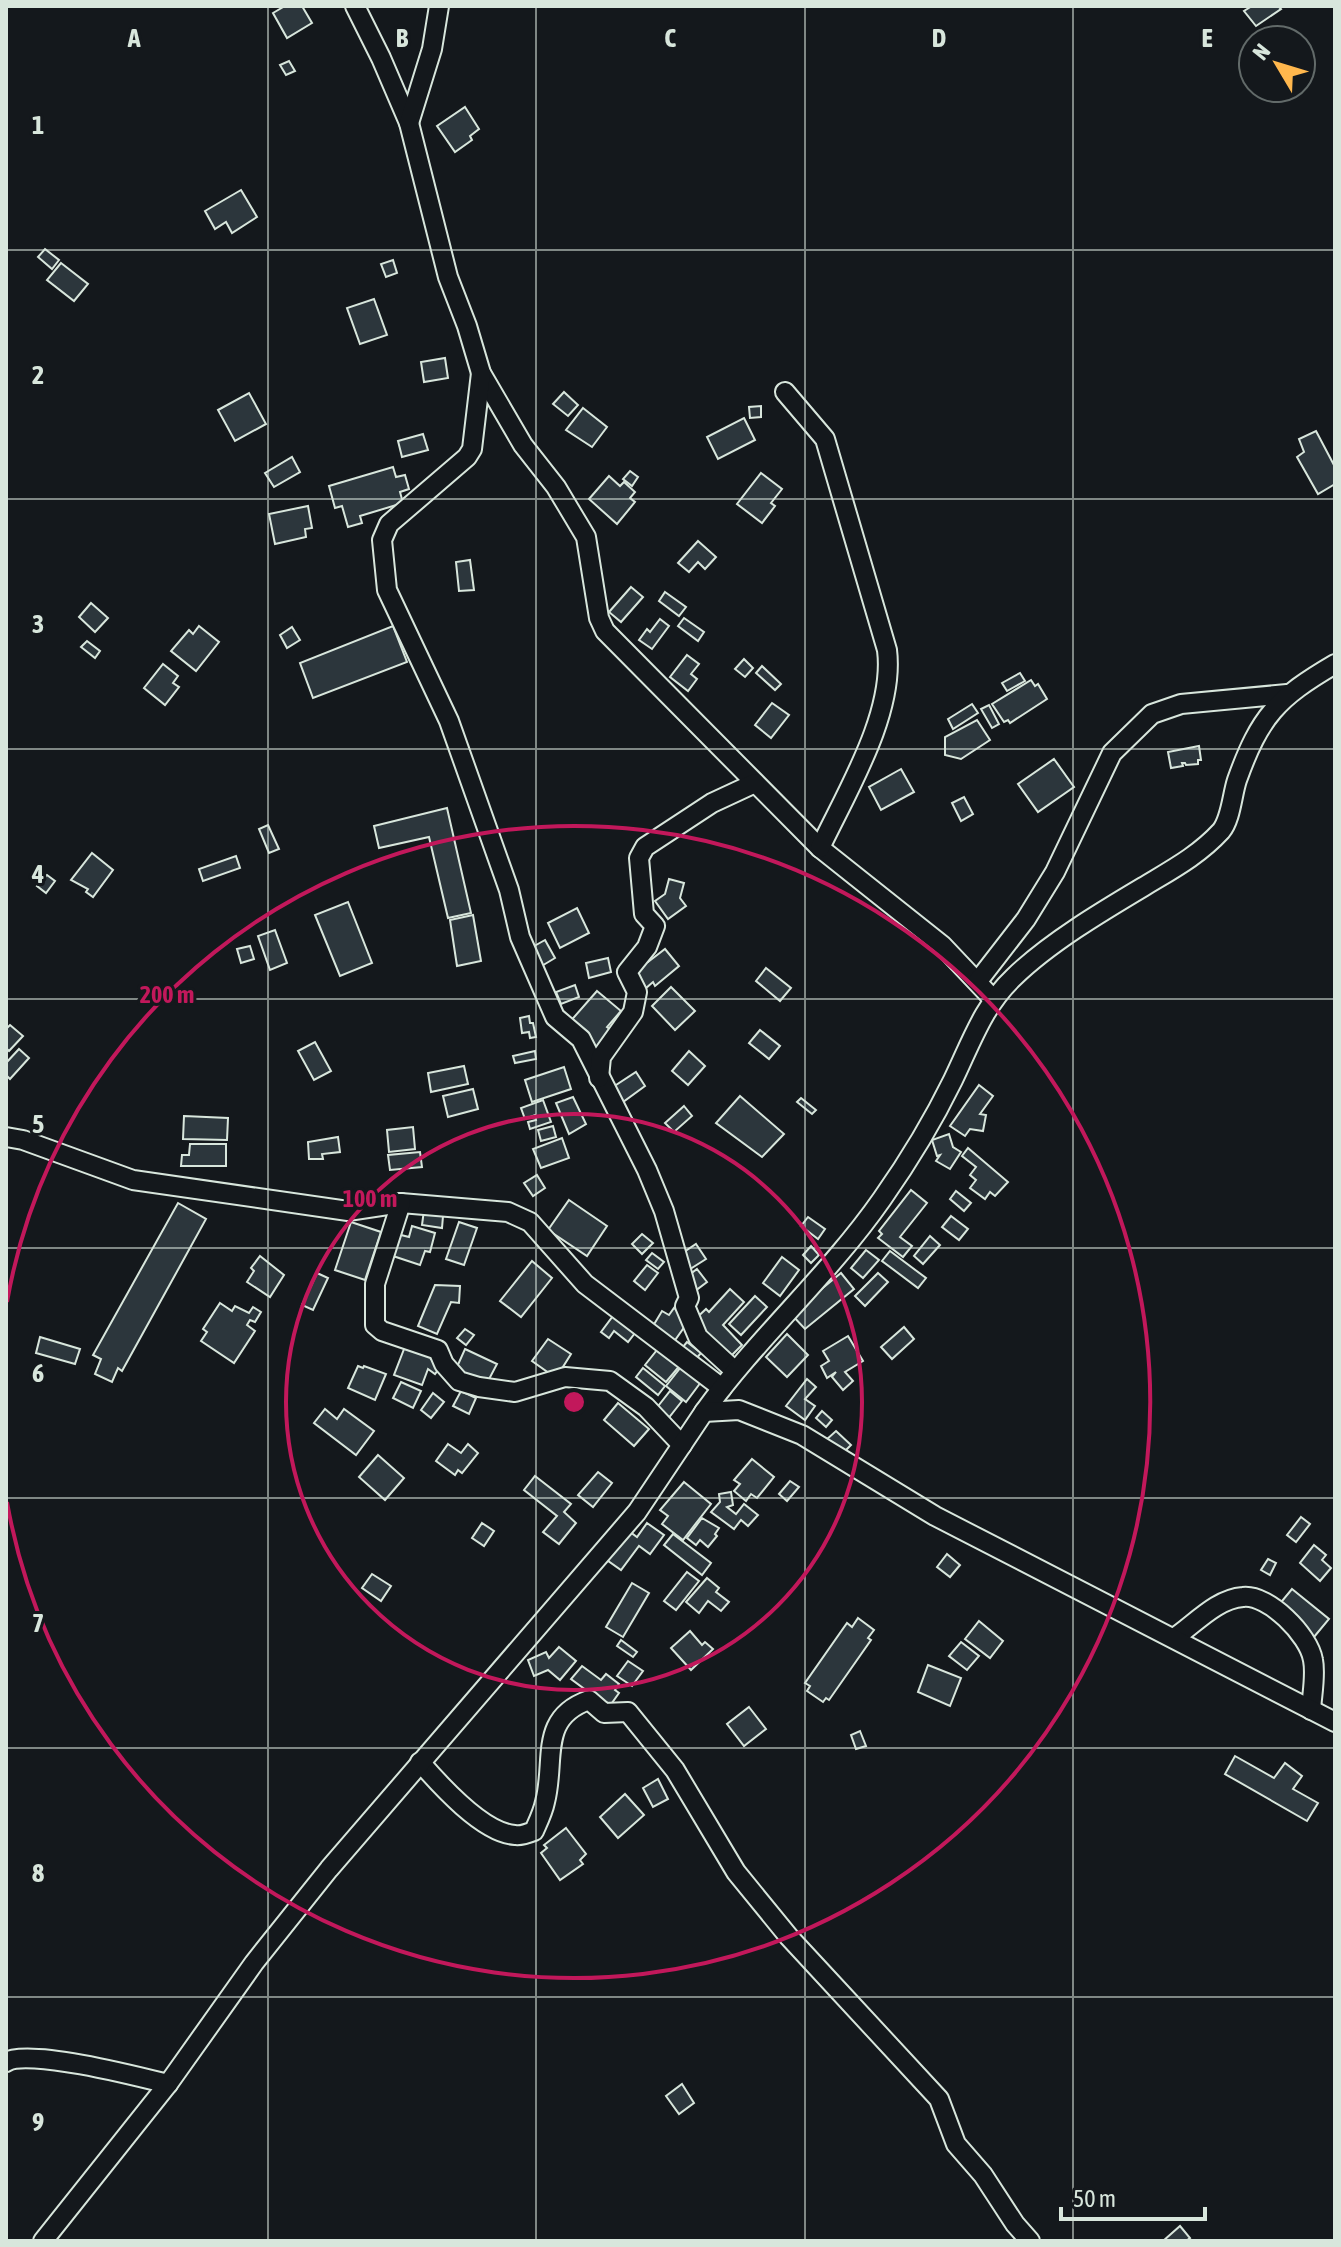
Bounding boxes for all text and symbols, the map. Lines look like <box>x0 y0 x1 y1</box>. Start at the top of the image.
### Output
text: A <box>127 23 141 53</box>
text: B <box>396 23 409 53</box>
text: C <box>664 23 676 53</box>
text: D <box>932 23 946 53</box>
text: E <box>1201 23 1213 53</box>
north arrow <box>1237 24 1317 104</box>
text: N <box>1247 39 1275 65</box>
text: 1 <box>32 110 44 140</box>
text: 2 <box>32 360 44 390</box>
text: 3 <box>32 609 44 639</box>
text: 4 <box>31 859 44 889</box>
text: 200 m <box>140 981 194 1008</box>
text: 5 <box>32 1109 44 1139</box>
text: 100 m <box>343 1185 397 1212</box>
text: 6 <box>32 1358 44 1388</box>
centre of rings <box>560 1388 588 1416</box>
text: 7 <box>32 1608 44 1638</box>
text: 8 <box>32 1858 44 1888</box>
text: 9 <box>32 2107 44 2137</box>
scale bar <box>1061 2171 1205 2221</box>
text: 50 m <box>1073 2185 1116 2212</box>

